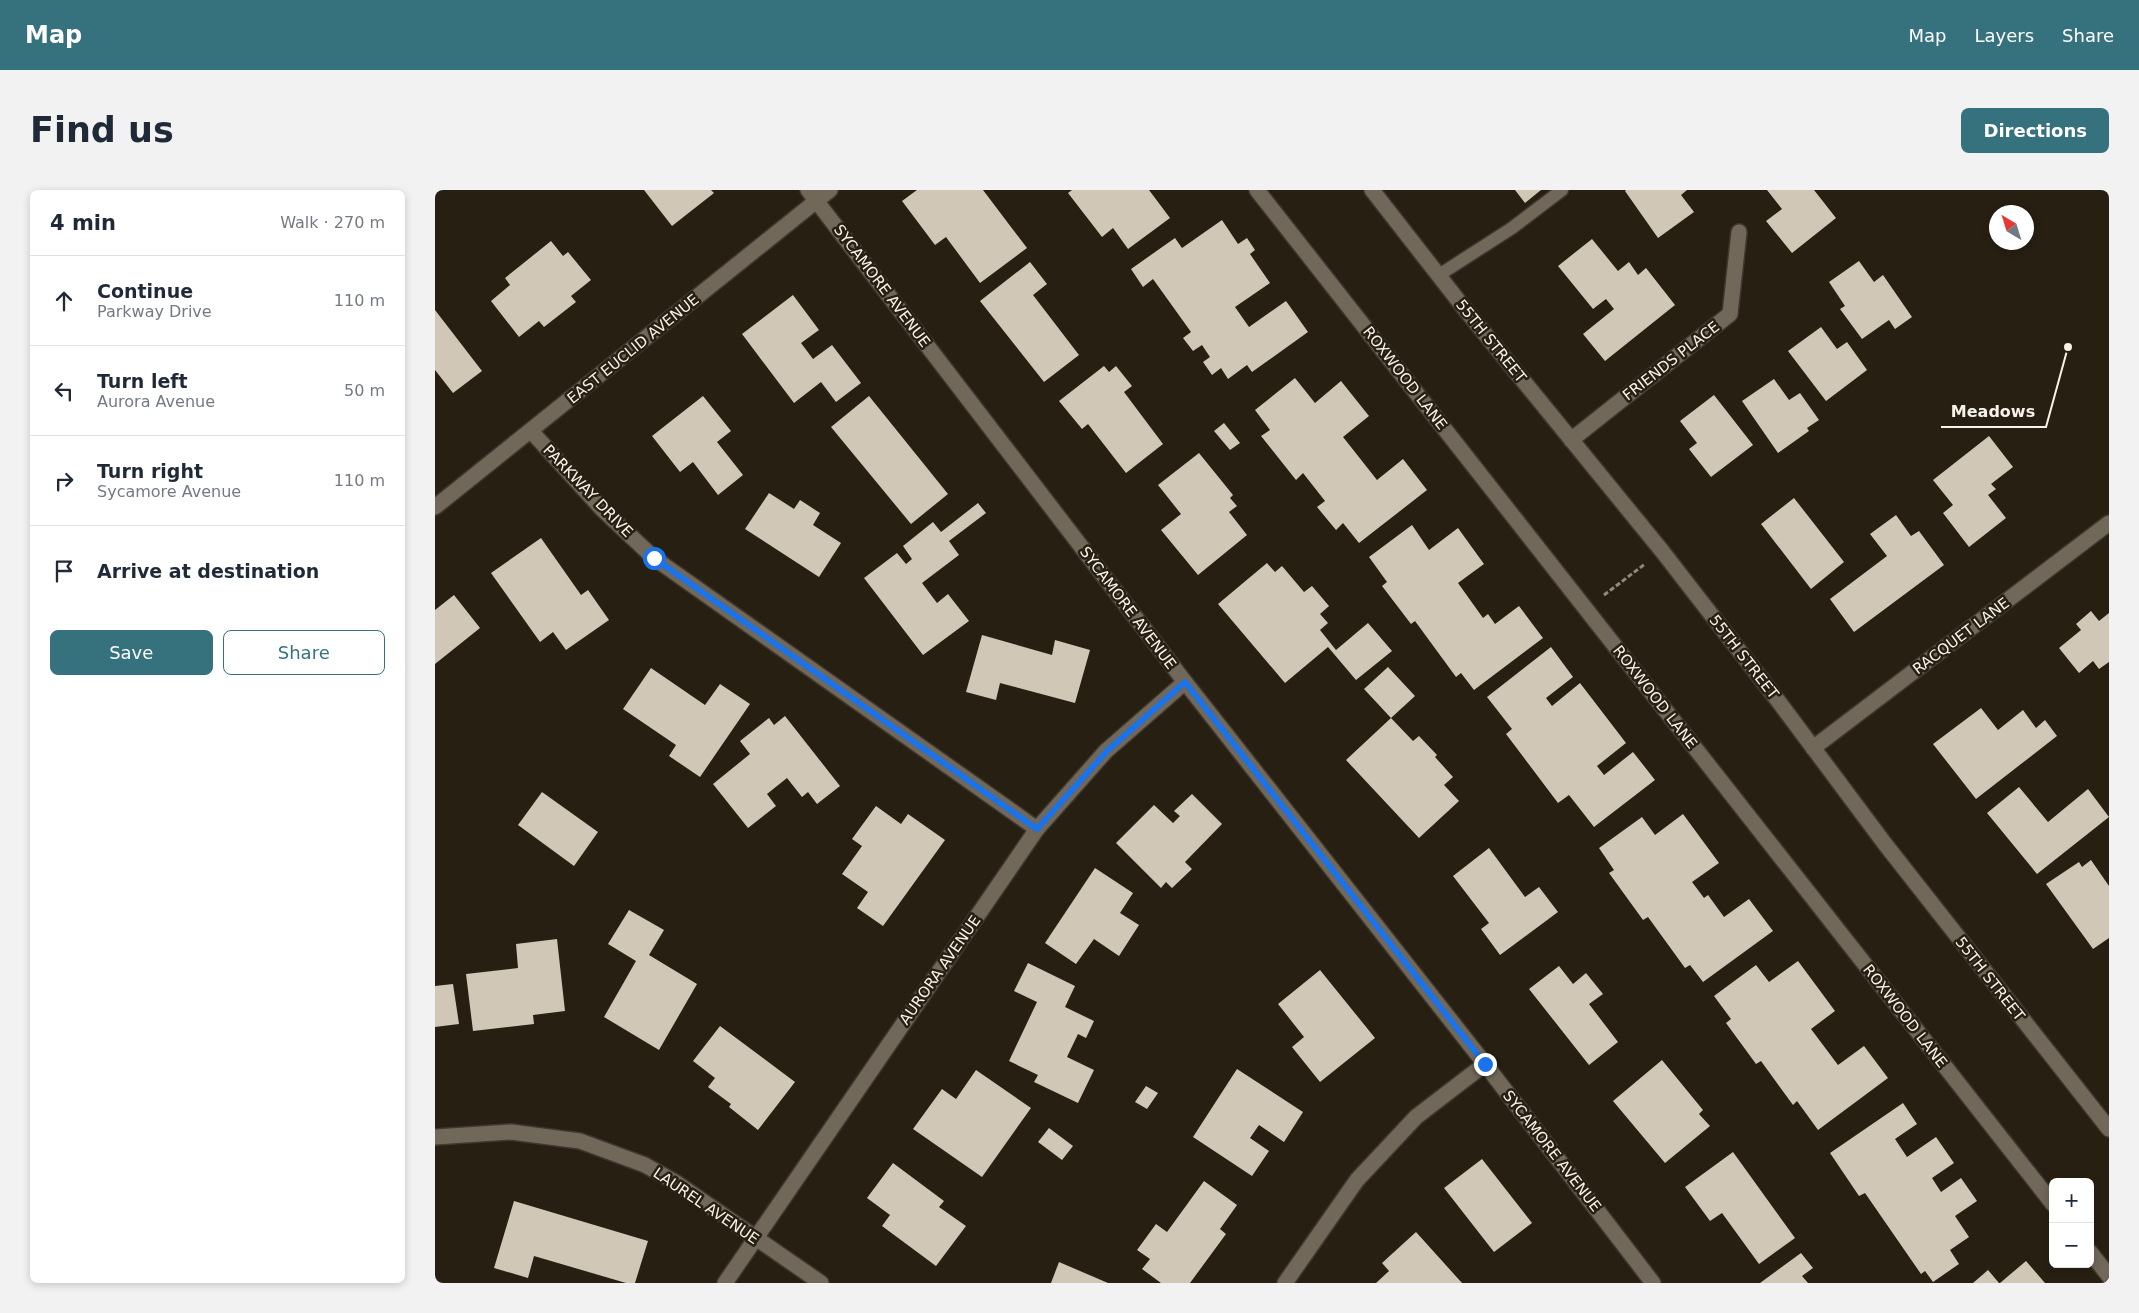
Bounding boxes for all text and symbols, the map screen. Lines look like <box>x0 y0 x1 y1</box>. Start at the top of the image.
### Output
text: Map <box>25 21 82 49</box>
text: Map <box>1908 25 1946 46</box>
text: Layers <box>1974 25 2034 46</box>
text: Share <box>2062 25 2114 46</box>
button: Directions <box>1961 108 2109 153</box>
text: Find us <box>30 110 174 150</box>
north arrow <box>1989 205 2034 250</box>
text: 4 min <box>50 211 116 235</box>
text: Walk · 270 m <box>280 213 385 232</box>
street label: SYCAMORE AVENUE <box>830 221 934 351</box>
text: Continue <box>97 280 193 302</box>
icon: ahead <box>50 287 78 315</box>
street label: EAST EUCLID AVENUE <box>564 290 702 408</box>
text: 110 m <box>334 291 385 310</box>
street label: 55TH STREET <box>1452 296 1530 387</box>
text: Parkway Drive <box>97 302 212 321</box>
street label: FRIENDS PLACE <box>1619 318 1723 404</box>
street label: ROXWOOD LANE <box>1359 323 1451 433</box>
text: Turn left <box>97 370 188 392</box>
icon: left <box>50 377 78 405</box>
text: 50 m <box>344 381 385 400</box>
text: Aurora Avenue <box>97 392 215 411</box>
callout: Meadows <box>1941 396 2046 427</box>
text: Meadows <box>1951 402 2035 421</box>
street label: PARKWAY DRIVE <box>539 441 637 541</box>
text: Turn right <box>97 460 203 482</box>
icon: right <box>50 467 78 495</box>
text: 110 m <box>334 471 385 490</box>
text: Sycamore Avenue <box>97 482 241 501</box>
street label: SYCAMORE AVENUE <box>1076 543 1180 673</box>
route start <box>643 547 666 570</box>
icon: arrive <box>50 557 78 585</box>
text: Arrive at destination <box>97 560 319 582</box>
street label: RACQUET LANE <box>1909 594 2013 678</box>
street label: 55TH STREET <box>1706 611 1783 703</box>
button: Save <box>50 630 213 675</box>
button: Share <box>223 630 385 675</box>
street label: ROXWOOD LANE <box>1609 642 1701 752</box>
street label: AURORA AVENUE <box>896 912 984 1028</box>
street label: 55TH STREET <box>1952 933 2029 1025</box>
street label: ROXWOOD LANE <box>1859 961 1951 1071</box>
route end <box>1474 1053 1497 1076</box>
street label: SYCAMORE AVENUE <box>1499 1087 1605 1215</box>
street label: LAUREL AVENUE <box>650 1164 762 1248</box>
map controls <box>2049 1178 2094 1268</box>
button: + <box>2049 1178 2094 1223</box>
button: − <box>2049 1223 2094 1268</box>

